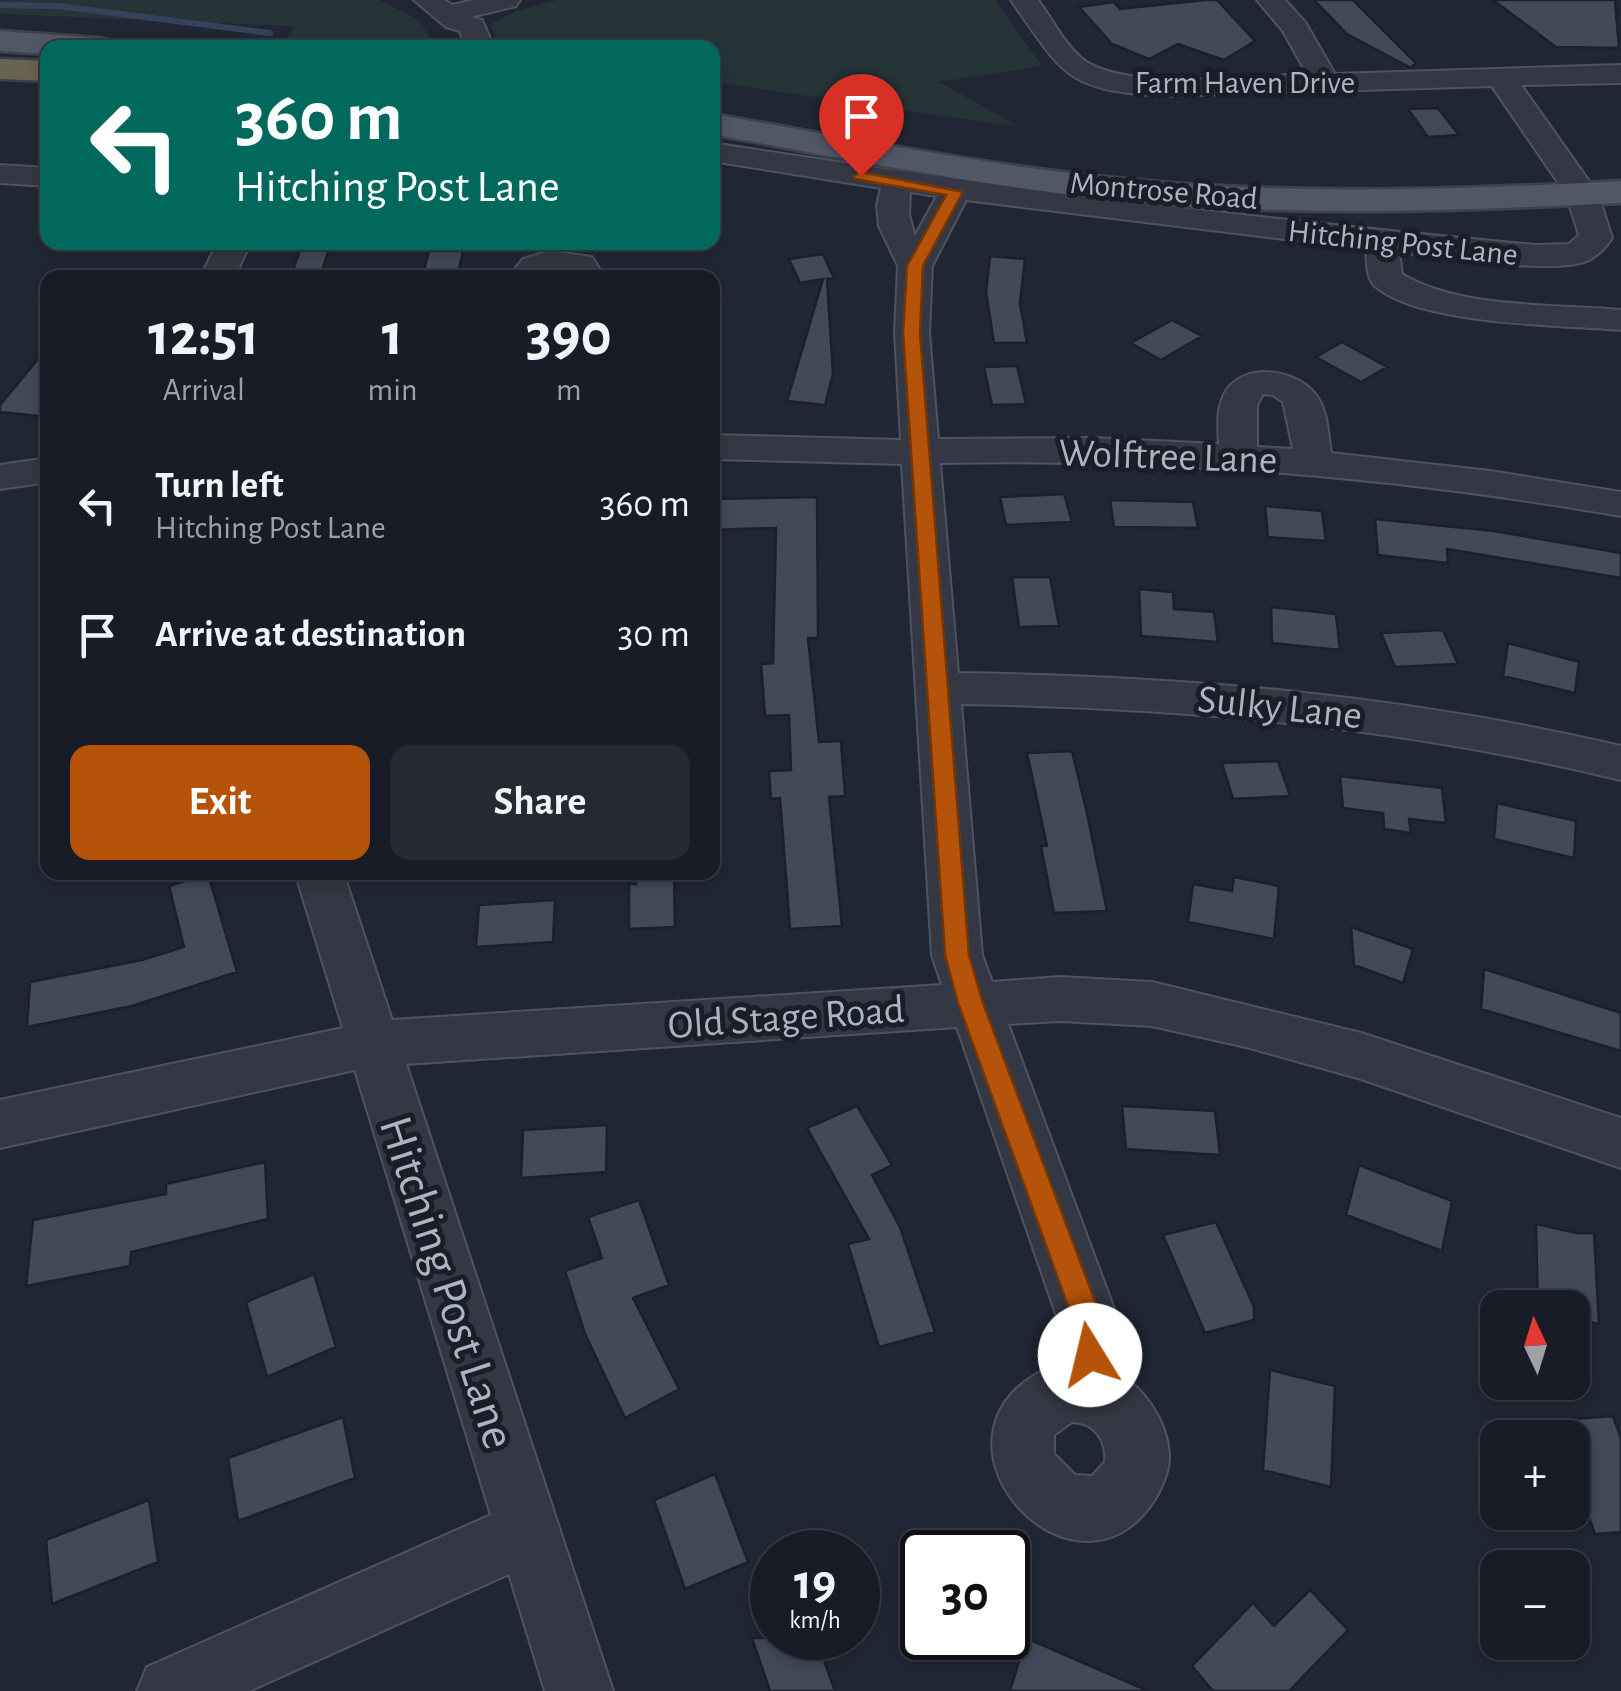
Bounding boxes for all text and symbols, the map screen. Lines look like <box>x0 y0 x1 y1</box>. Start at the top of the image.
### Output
street label: Farm Haven Drive <box>1135 67 1355 99</box>
pin <box>819 74 904 177</box>
icon: left <box>70 80 200 210</box>
text: 360 m <box>235 83 403 153</box>
icon: arrive <box>834 89 889 144</box>
text: Hitching Post Lane <box>235 165 560 210</box>
street label: Montrose Road <box>1069 167 1259 215</box>
street label: Hitching Post Lane <box>1286 215 1519 271</box>
text: 12:51 <box>148 306 259 366</box>
text: 1 <box>382 306 403 366</box>
text: 390 <box>526 306 612 366</box>
text: Arrival <box>163 374 245 406</box>
text: min <box>368 374 417 406</box>
text: m <box>556 374 582 406</box>
street label: Wolftree Lane <box>1058 433 1278 481</box>
text: Turn left <box>155 467 283 505</box>
icon: left <box>70 478 125 533</box>
text: 360 m <box>600 486 690 524</box>
text: Hitching Post Lane <box>155 512 386 544</box>
icon: arrive <box>70 608 125 663</box>
text: Arrive at destination <box>155 616 466 654</box>
text: 30 m <box>618 616 690 654</box>
street label: Sulky Lane <box>1196 679 1364 736</box>
button: Exit <box>70 745 370 860</box>
button: Share <box>390 745 690 860</box>
street label: Old Stage Road <box>667 990 906 1046</box>
street label: Hitching Post Lane <box>370 1111 522 1455</box>
north arrow <box>1480 1290 1590 1400</box>
map controls <box>1480 1290 1590 1660</box>
position arrow <box>1038 1303 1142 1407</box>
button: + <box>1480 1420 1590 1530</box>
speed limit sign: 30 <box>900 1530 1030 1660</box>
button: − <box>1480 1550 1590 1660</box>
text: 19 <box>794 1558 836 1608</box>
text: km/h <box>789 1608 841 1633</box>

